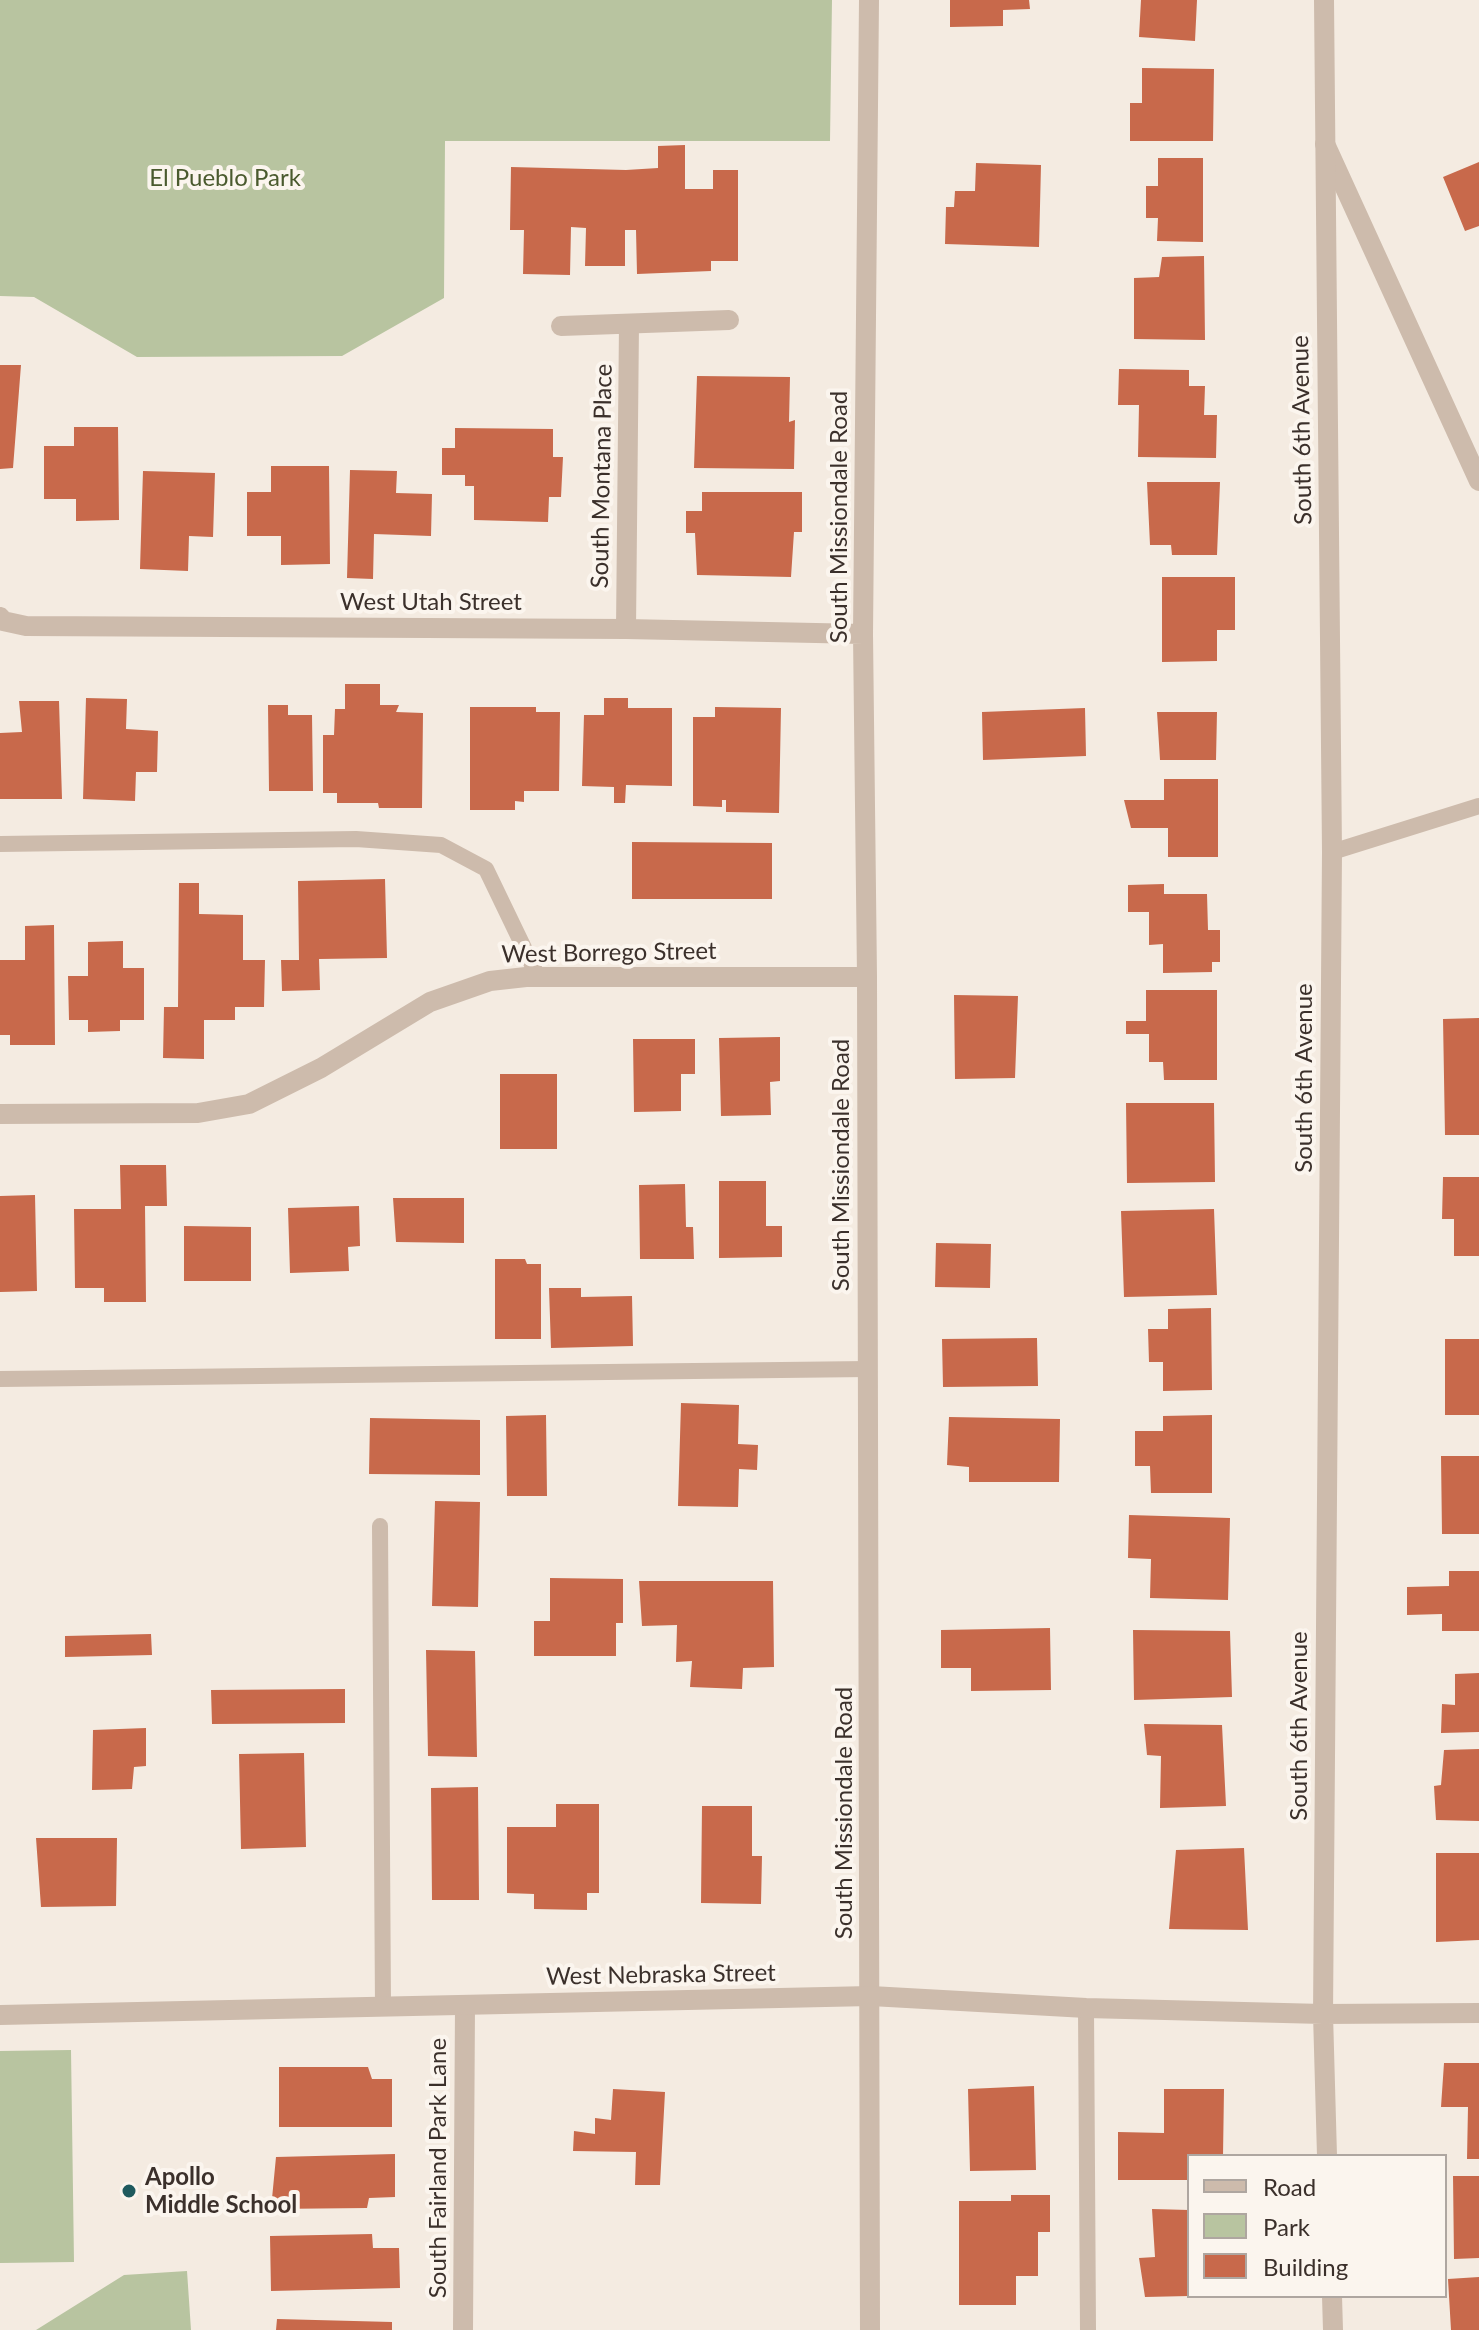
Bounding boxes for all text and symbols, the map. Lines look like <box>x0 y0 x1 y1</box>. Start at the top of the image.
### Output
park label: El Pueblo Park <box>149 164 301 192</box>
street label: South 6th Avenue <box>1286 335 1318 525</box>
street label: South Montana Place <box>586 363 618 589</box>
street label: South Missiondale Road <box>825 391 853 643</box>
street label: West Utah Street <box>340 588 522 616</box>
street label: West Borrego Street <box>501 937 717 969</box>
street label: South 6th Avenue <box>1290 983 1318 1173</box>
street label: South Missiondale Road <box>827 1039 855 1291</box>
street label: South 6th Avenue <box>1285 1631 1313 1821</box>
street label: South Missiondale Road <box>830 1687 858 1939</box>
street label: West Nebraska Street <box>546 1959 776 1991</box>
street label: South Fairland Park Lane <box>424 2038 452 2298</box>
legend <box>1187 2154 1447 2298</box>
place label: Apollo Middle School <box>145 2163 297 2219</box>
text: Road <box>1263 2172 1316 2201</box>
marker: Apollo Middle School <box>120 2182 138 2200</box>
text: Park <box>1263 2212 1310 2241</box>
text: Building <box>1263 2252 1348 2281</box>

